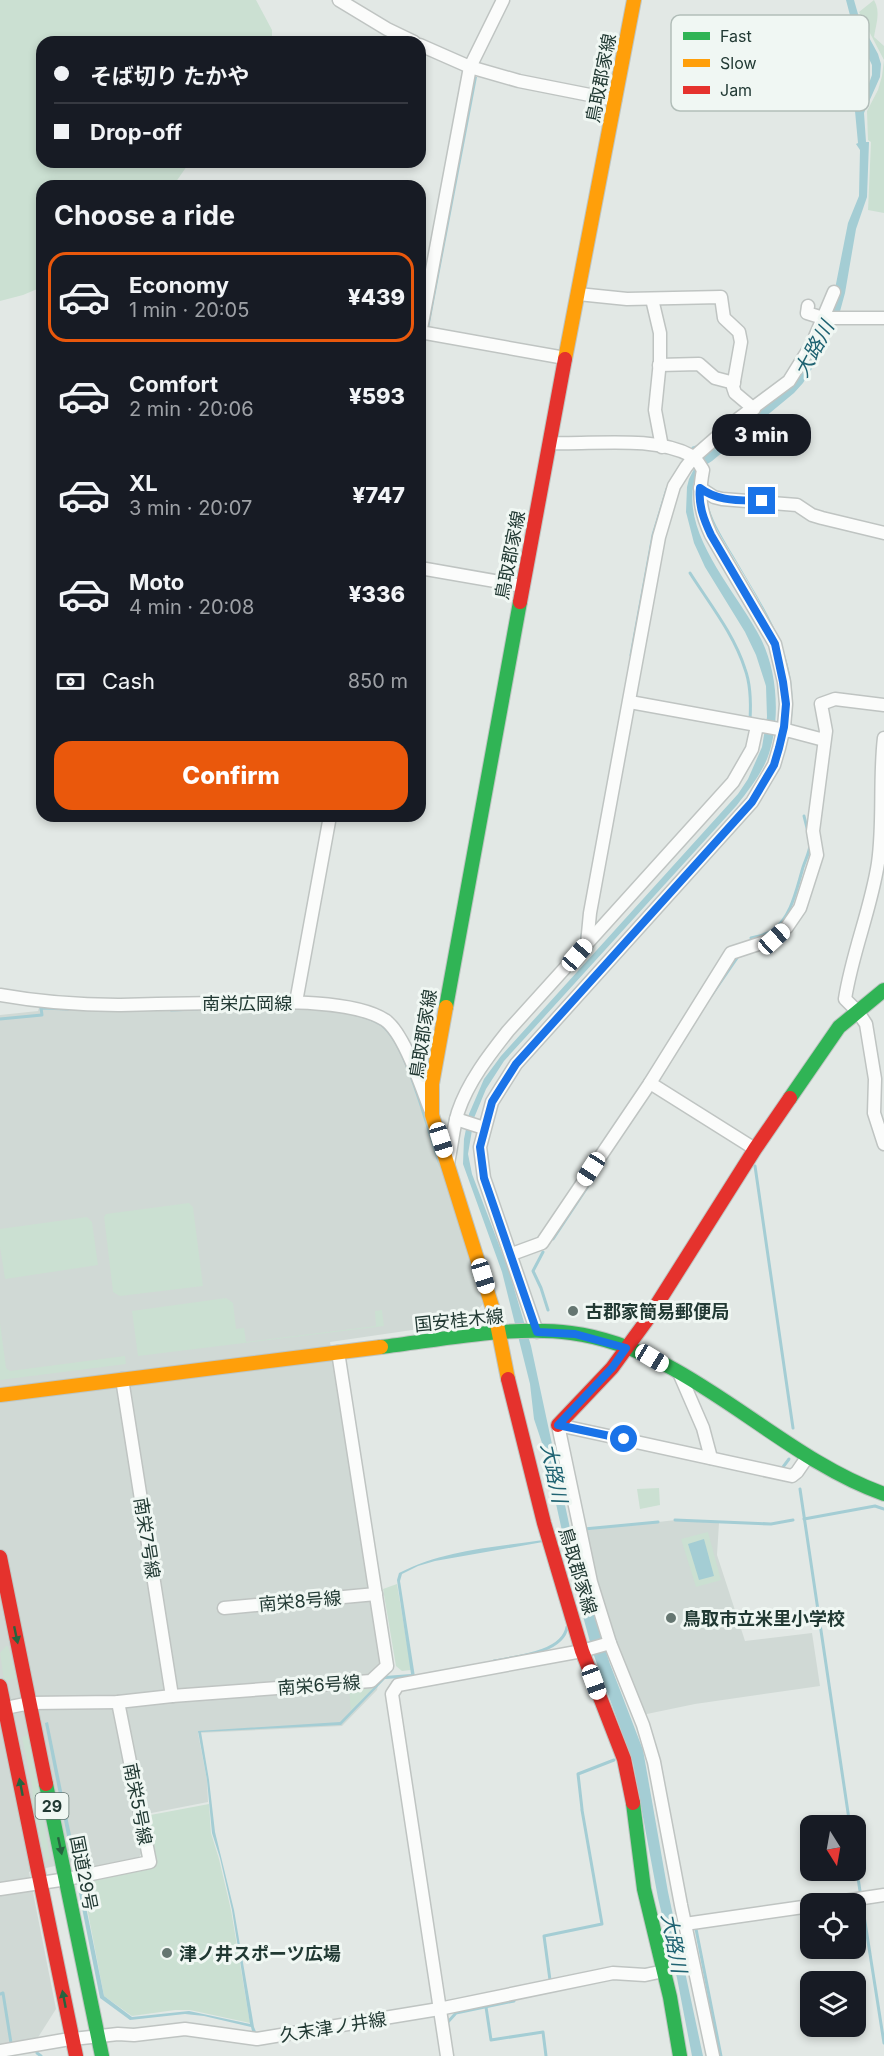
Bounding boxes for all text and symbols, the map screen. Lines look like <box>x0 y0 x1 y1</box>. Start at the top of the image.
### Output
legend <box>671 15 869 111</box>
text: Fast <box>720 26 752 46</box>
street label: 鳥取郡家線 <box>582 32 620 124</box>
text: Slow <box>720 53 757 73</box>
text: そば切り たかや <box>90 63 249 89</box>
text: Jam <box>720 80 752 100</box>
text: Drop-off <box>90 119 182 145</box>
text: Choose a ride <box>54 199 235 232</box>
icon: car <box>57 270 111 324</box>
text: Economy <box>129 272 229 298</box>
text: ¥439 <box>348 284 405 310</box>
text: 1 min · 20:05 <box>129 298 249 322</box>
water label: 大路川 <box>789 315 840 381</box>
icon: car <box>57 369 111 423</box>
text: Comfort <box>129 371 218 397</box>
text: ¥593 <box>349 383 405 409</box>
text: 2 min · 20:06 <box>129 397 254 421</box>
callout: 3 min <box>712 414 812 456</box>
text: 3 min <box>734 423 789 447</box>
icon: car <box>57 468 111 522</box>
text: XL <box>129 470 158 496</box>
text: ¥747 <box>353 482 405 508</box>
route end <box>748 487 775 514</box>
text: 3 min · 20:07 <box>129 496 252 520</box>
street label: 鳥取郡家線 <box>491 509 529 601</box>
icon: car <box>57 567 111 621</box>
text: Moto <box>129 569 184 595</box>
text: ¥336 <box>349 581 405 607</box>
text: 4 min · 20:08 <box>129 595 254 619</box>
icon: cash <box>54 665 87 698</box>
text: Cash <box>102 668 155 694</box>
text: 850 m <box>348 669 408 693</box>
button: Confirm <box>54 741 408 810</box>
car <box>755 920 793 958</box>
car <box>558 936 596 974</box>
street label: 鳥取郡家線 <box>406 988 440 1080</box>
street label: 南栄広岡線 <box>202 993 292 1014</box>
car <box>427 1120 455 1160</box>
car <box>574 1149 608 1189</box>
car <box>469 1256 497 1296</box>
place label: 古郡家簡易郵便局 <box>585 1301 729 1322</box>
marker: 古郡家簡易郵便局 <box>566 1304 580 1318</box>
street label: 国安桂木線 <box>413 1305 505 1335</box>
car <box>632 1341 672 1375</box>
route start <box>610 1425 637 1452</box>
water label: 大路川 <box>536 1441 572 1507</box>
street label: 南栄7号線 <box>130 1496 164 1580</box>
street label: 鳥取郡家線 <box>555 1525 601 1617</box>
street label: 南栄8号線 <box>258 1587 342 1615</box>
place label: 鳥取市立米里小学校 <box>683 1608 845 1629</box>
marker: 鳥取市立米里小学校 <box>664 1611 678 1625</box>
one-way arrow <box>12 1625 21 1644</box>
car <box>579 1662 609 1702</box>
street label: 南栄6号線 <box>277 1672 361 1698</box>
street label: 南栄5号線 <box>120 1761 156 1847</box>
one-way arrow <box>16 1777 25 1796</box>
road number: 29 <box>36 1793 68 1819</box>
north arrow <box>800 1815 866 1881</box>
map controls <box>800 1815 866 2037</box>
street label: 国道29号 <box>66 1834 102 1912</box>
one-way arrow <box>56 1837 65 1856</box>
button: locate <box>800 1893 866 1959</box>
water label: 大路川 <box>656 1911 692 1977</box>
place label: 津ノ井スポーツ広場 <box>179 1943 341 1964</box>
marker: 津ノ井スポーツ広場 <box>160 1946 174 1960</box>
button: layers <box>800 1971 866 2037</box>
one-way arrow <box>59 1989 68 2008</box>
street label: 久末津ノ井線 <box>278 2008 388 2046</box>

